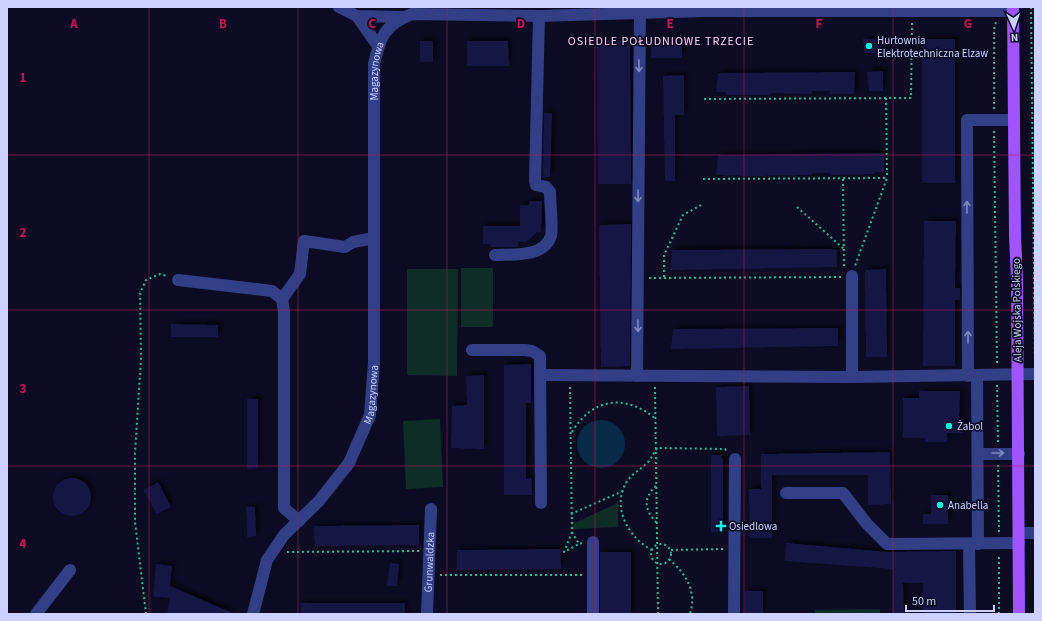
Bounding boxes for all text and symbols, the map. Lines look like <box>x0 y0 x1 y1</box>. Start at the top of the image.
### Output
north arrow <box>994 8 1034 48</box>
text: A <box>69 15 78 33</box>
text: B <box>219 15 227 33</box>
text: C <box>368 15 376 33</box>
text: D <box>517 15 525 33</box>
text: E <box>666 15 674 33</box>
text: F <box>816 15 823 33</box>
text: G <box>964 15 972 33</box>
text: N <box>1010 30 1019 45</box>
district label: OSIEDLE POŁUDNIOWE TRZECIE <box>568 33 754 50</box>
place label: Hurtownia Elektrotechniczna Elzaw <box>877 33 988 61</box>
street label: Magazynowa <box>366 39 387 101</box>
marker: Hurtownia Elektrotechniczna Elzaw <box>864 41 874 51</box>
one-way arrow <box>635 59 643 72</box>
text: 1 <box>20 69 27 87</box>
one-way arrow <box>634 189 642 202</box>
one-way arrow <box>963 201 971 214</box>
text: 2 <box>20 224 27 242</box>
street label: Aleja Wojska Polskiego <box>1009 258 1025 362</box>
one-way arrow <box>634 319 642 332</box>
one-way arrow <box>964 331 972 344</box>
street label: Magazynowa <box>359 364 381 427</box>
text: 3 <box>20 380 27 398</box>
place label: Żabol <box>957 419 983 434</box>
marker: Żabol <box>944 421 954 431</box>
one-way arrow <box>991 449 1004 457</box>
place label: Anabella <box>948 498 988 513</box>
marker: Anabella <box>935 500 945 510</box>
place label: Osiedlowa <box>729 519 777 534</box>
marker: Osiedlowa <box>716 521 726 531</box>
street label: Grunwaldzka <box>420 532 438 593</box>
text: 4 <box>20 535 27 553</box>
scale bar <box>906 587 994 613</box>
text: 50 m <box>912 593 936 610</box>

